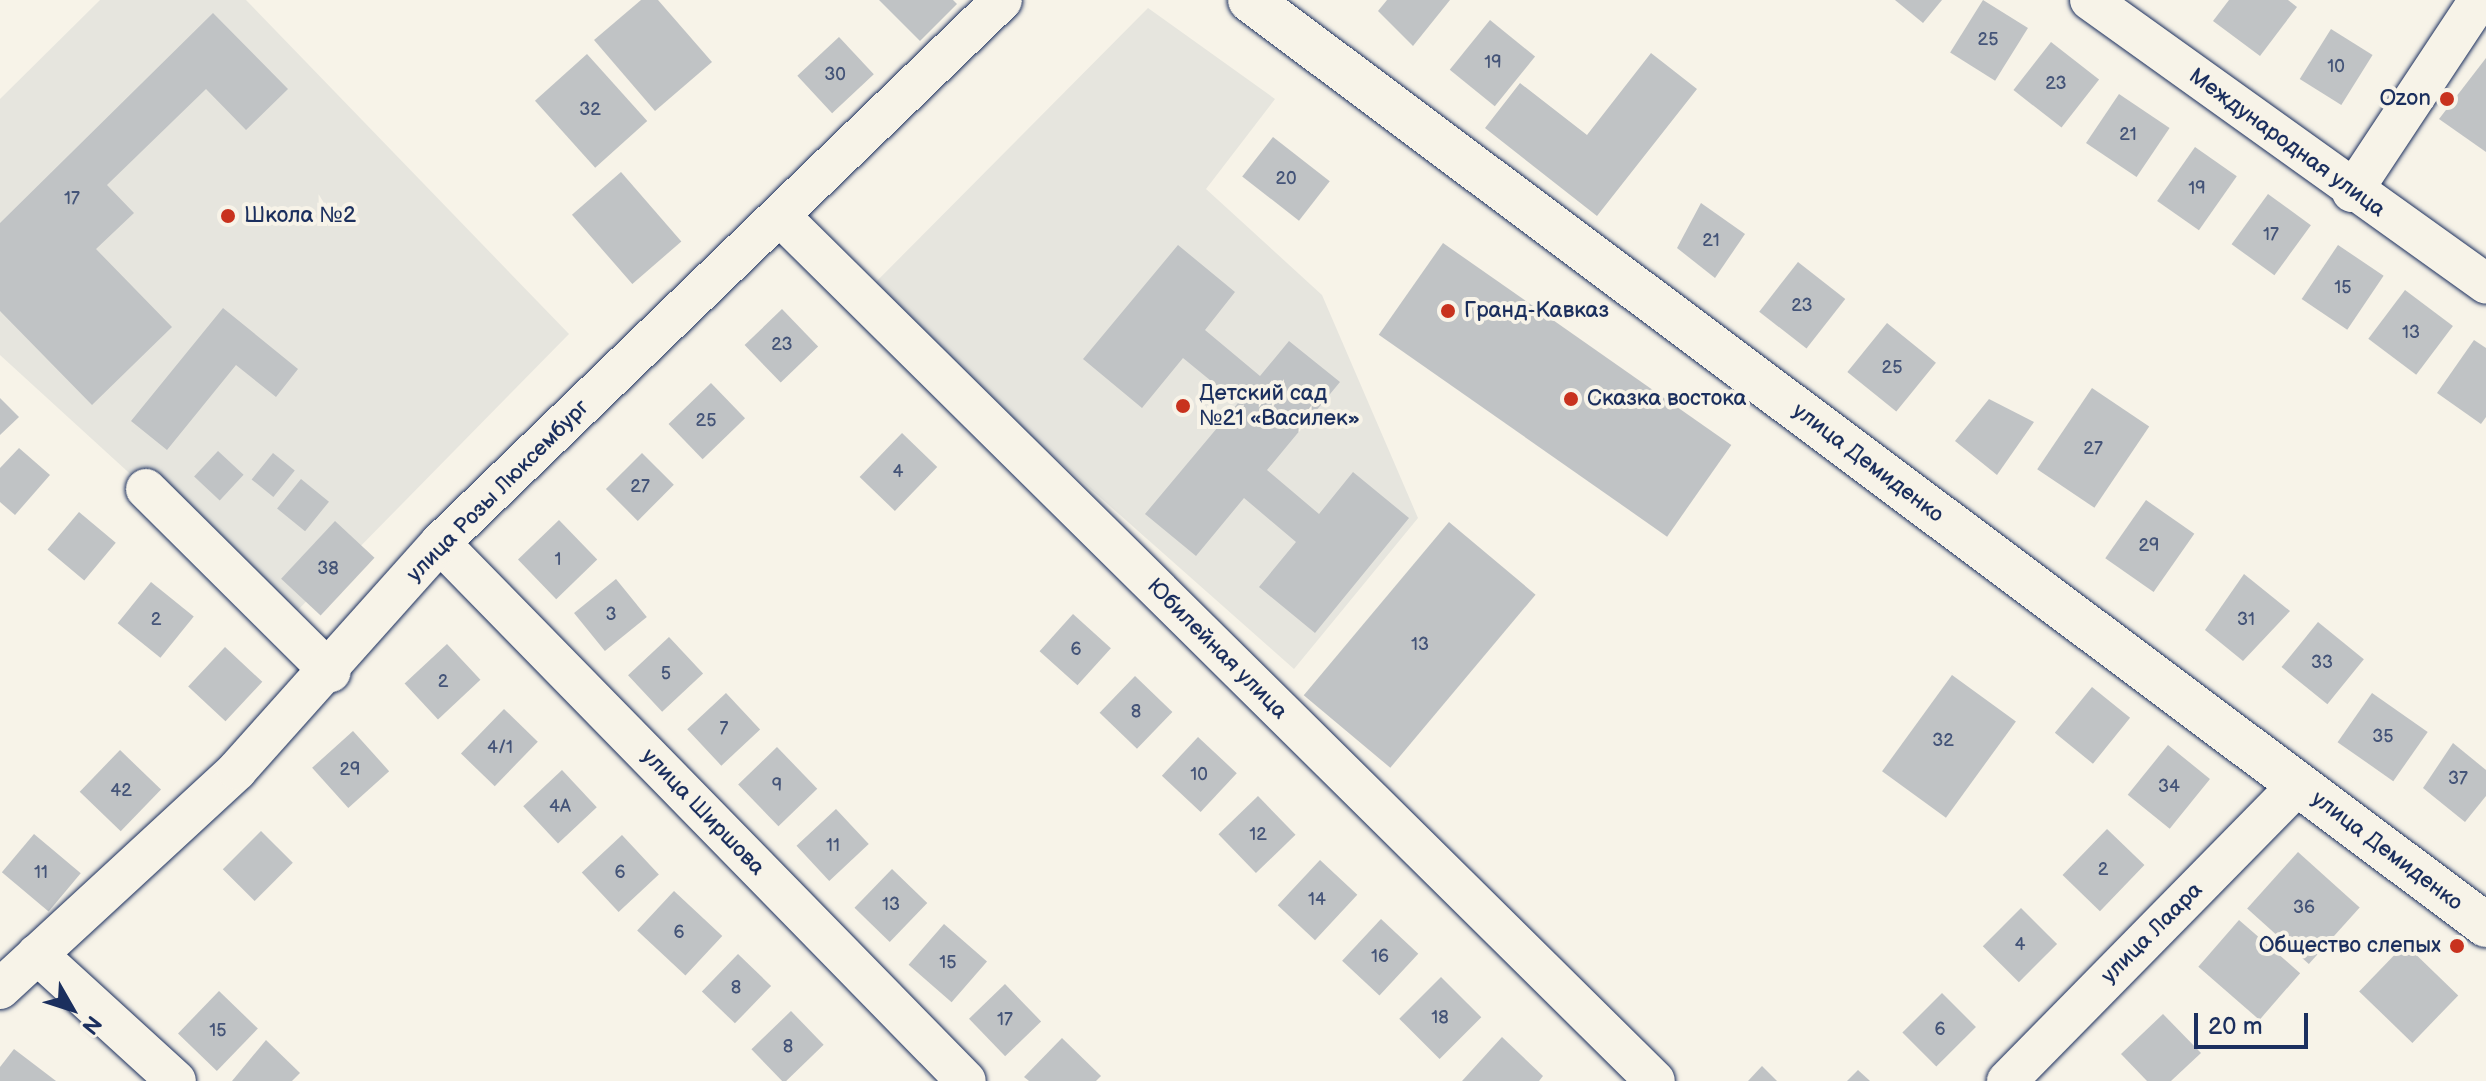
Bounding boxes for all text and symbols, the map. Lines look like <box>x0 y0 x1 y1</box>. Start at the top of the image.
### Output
house number: 25 <box>1978 29 1998 51</box>
house number: 19 <box>1484 52 1502 74</box>
house number: 10 <box>2327 56 2345 78</box>
street label: Международная улица <box>2184 63 2390 223</box>
house number: 30 <box>824 64 846 86</box>
house number: 23 <box>2045 73 2067 95</box>
place label: Ozon <box>2379 86 2431 112</box>
marker: Ozon <box>2438 90 2456 108</box>
house number: 32 <box>579 99 601 121</box>
house number: 21 <box>2119 124 2137 146</box>
house number: 20 <box>1275 168 1297 190</box>
house number: 19 <box>2188 178 2206 200</box>
house number: 17 <box>64 188 80 210</box>
place label: Школа №2 <box>244 203 356 229</box>
marker: Школа №2 <box>219 207 237 225</box>
house number: 17 <box>2263 224 2279 246</box>
house number: 21 <box>1702 230 1720 252</box>
house number: 15 <box>2334 277 2352 299</box>
house number: 23 <box>1791 295 1813 317</box>
place label: Гранд-Кавказ <box>1464 298 1609 324</box>
marker: Гранд-Кавказ <box>1439 302 1457 320</box>
house number: 13 <box>2402 322 2420 344</box>
house number: 23 <box>771 334 793 356</box>
house number: 25 <box>1882 357 1902 379</box>
place label: Детский сад №21 «Василек» <box>1199 380 1360 432</box>
place label: Сказка востока <box>1587 386 1746 412</box>
marker: Сказка востока <box>1562 390 1580 408</box>
street label: улица Розы Люксембург <box>401 394 595 588</box>
marker: Детский сад №21 «Василек» <box>1174 397 1192 415</box>
street label: улица Демиденко <box>1787 398 1949 528</box>
house number: 25 <box>696 410 716 432</box>
house number: 27 <box>2083 438 2103 460</box>
house number: 4 <box>893 461 903 483</box>
house number: 27 <box>630 476 650 498</box>
house number: 29 <box>2138 535 2160 557</box>
house number: 1 <box>555 549 561 571</box>
house number: 38 <box>317 558 339 580</box>
street label: Юбилейная улица <box>1141 573 1293 725</box>
house number: 3 <box>605 604 617 626</box>
house number: 2 <box>151 609 161 631</box>
house number: 31 <box>2237 609 2255 631</box>
house number: 13 <box>1411 634 1429 656</box>
house number: 6 <box>1071 639 1081 661</box>
house number: 33 <box>2311 652 2333 674</box>
house number: 5 <box>661 663 671 685</box>
house number: 2 <box>438 671 448 693</box>
house number: 8 <box>1131 701 1141 723</box>
house number: 7 <box>720 718 728 740</box>
house number: 35 <box>2372 726 2394 748</box>
house number: 32 <box>1932 730 1954 752</box>
house number: 4/1 <box>487 737 513 759</box>
street label: улица Ширшова <box>636 743 770 881</box>
house number: 29 <box>339 759 361 781</box>
house number: 10 <box>1190 764 1208 786</box>
house number: 37 <box>2448 768 2468 790</box>
house number: 9 <box>772 775 782 797</box>
house number: 34 <box>2158 776 2180 798</box>
house number: 42 <box>110 780 132 802</box>
street label: улица Демиденко <box>2306 786 2468 916</box>
house number: 4А <box>549 796 571 818</box>
house number: 12 <box>1249 824 1267 846</box>
house number: 11 <box>826 835 840 857</box>
house number: 2 <box>2098 859 2108 881</box>
house number: 11 <box>34 862 48 884</box>
house number: 6 <box>615 862 625 884</box>
street label: улица Лаара <box>2096 877 2208 989</box>
house number: 14 <box>1308 889 1326 911</box>
house number: 13 <box>882 894 900 916</box>
house number: 36 <box>2293 897 2315 919</box>
house number: 6 <box>674 922 684 944</box>
place label: Общество слепых <box>2259 933 2441 959</box>
house number: 4 <box>2015 934 2025 956</box>
marker: Общество слепых <box>2448 937 2466 955</box>
house number: 16 <box>1371 946 1389 968</box>
house number: 15 <box>939 952 957 974</box>
north arrow <box>32 969 112 1049</box>
house number: 8 <box>731 977 741 999</box>
scale bar <box>2198 997 2312 1047</box>
house number: 18 <box>1431 1007 1449 1029</box>
text: N <box>75 1009 107 1039</box>
house number: 17 <box>997 1009 1013 1031</box>
text: 20 m <box>2208 1012 2263 1041</box>
house number: 6 <box>1935 1019 1945 1041</box>
house number: 15 <box>209 1020 227 1042</box>
house number: 8 <box>783 1036 793 1058</box>

